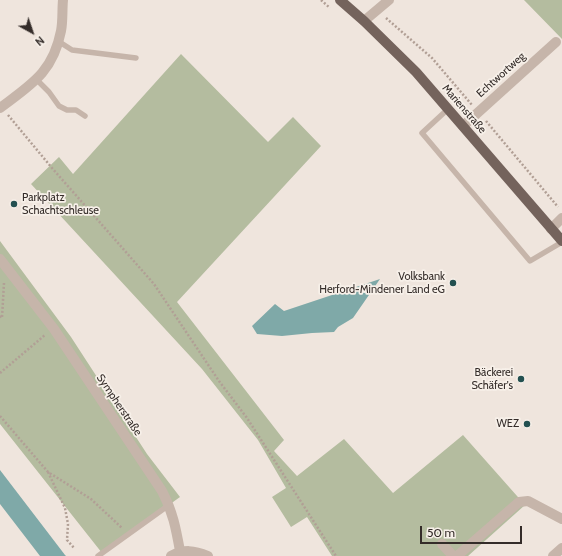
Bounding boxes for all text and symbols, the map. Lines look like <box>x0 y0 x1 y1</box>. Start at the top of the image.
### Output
north arrow <box>12 12 52 52</box>
text: N <box>32 33 47 49</box>
street label: Echtwortweg <box>474 50 528 100</box>
street label: Marienstraße <box>439 82 489 136</box>
place label: Parkplatz Schachtschleuse <box>22 191 99 217</box>
marker: Parkplatz Schachtschleuse <box>9 199 19 209</box>
place label: Volksbank Herford-Mindener Land eG <box>319 270 445 296</box>
marker: Volksbank Herford-Mindener Land eG <box>448 278 458 288</box>
place label: Bäckerei Schäfer's <box>471 366 513 392</box>
street label: Sympherstraße <box>94 372 144 438</box>
marker: Bäckerei Schäfer's <box>516 374 526 384</box>
place label: WEZ <box>496 417 519 431</box>
marker: WEZ <box>522 419 532 429</box>
scale bar <box>422 518 524 544</box>
text: 50 m <box>427 525 455 540</box>

